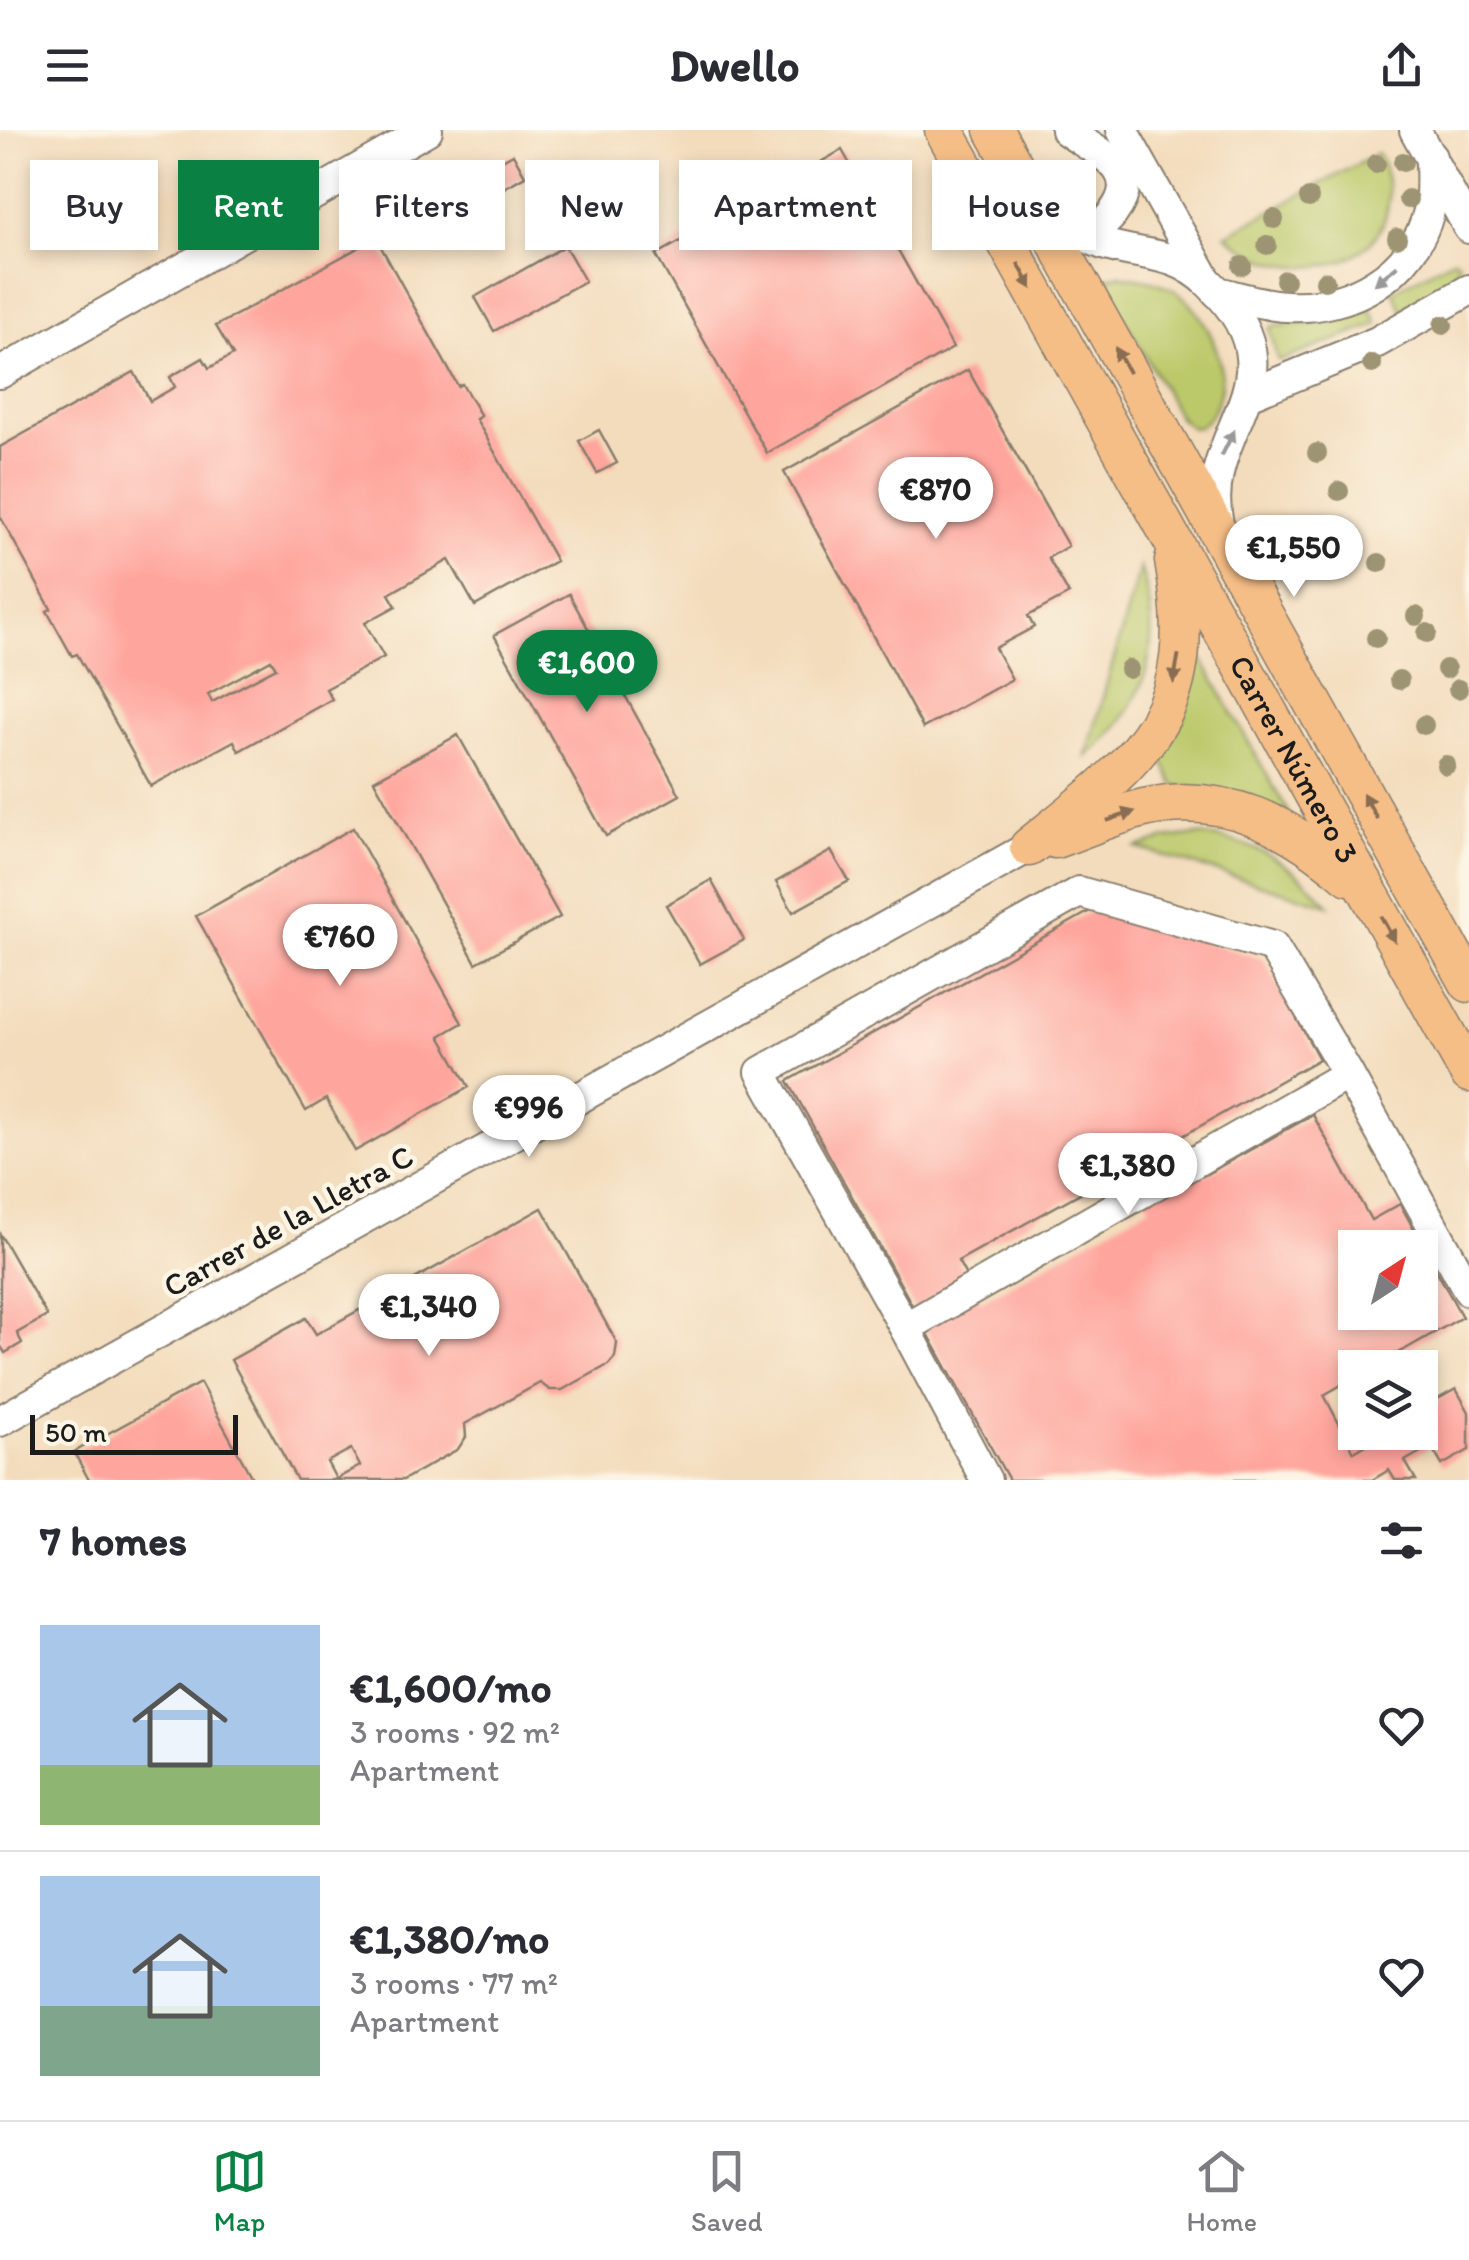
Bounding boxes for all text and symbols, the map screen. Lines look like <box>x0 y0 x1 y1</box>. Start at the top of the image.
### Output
icon: menu <box>40 38 95 93</box>
text: Dwello <box>669 38 800 92</box>
icon: share <box>1374 38 1429 93</box>
chip: Buy <box>30 160 158 250</box>
chip: Rent <box>178 160 319 250</box>
chip: Filters <box>339 160 505 250</box>
chip: New <box>525 160 659 250</box>
chip: Apartment <box>679 160 912 250</box>
chip: House <box>932 160 1096 250</box>
one-way arrow <box>1017 262 1034 291</box>
one-way arrow <box>1374 263 1399 285</box>
one-way arrow <box>1114 346 1132 374</box>
one-way arrow <box>1219 428 1236 457</box>
pin: €870 <box>877 457 995 542</box>
text: €870 <box>900 470 972 508</box>
pin: €1,550 <box>1213 515 1375 600</box>
text: €1,550 <box>1247 528 1341 566</box>
pin: €1,600 <box>506 630 668 715</box>
text: €1,600 <box>538 643 636 681</box>
street label: Carrer Número 3 <box>1221 648 1367 870</box>
one-way arrow <box>1168 654 1184 685</box>
one-way arrow <box>1362 792 1379 821</box>
one-way arrow <box>1107 807 1137 822</box>
pin: €760 <box>281 904 399 989</box>
one-way arrow <box>1379 914 1396 943</box>
text: €760 <box>305 917 375 955</box>
pin: €996 <box>470 1075 588 1160</box>
text: €996 <box>495 1088 563 1126</box>
pin: €1,380 <box>1047 1133 1209 1218</box>
street label: Carrer de la Lletra C <box>157 1137 419 1305</box>
text: €1,380 <box>1080 1146 1176 1184</box>
north arrow <box>1338 1230 1438 1330</box>
map controls <box>1338 1230 1438 1450</box>
pin: €1,340 <box>348 1274 510 1359</box>
text: €1,340 <box>380 1287 478 1325</box>
button: layers <box>1338 1350 1438 1450</box>
scale bar <box>30 1410 238 1454</box>
text: 50 m <box>45 1415 107 1449</box>
icon: filters <box>1374 1513 1429 1568</box>
text: 7 homes <box>40 1515 187 1566</box>
text: €1,600/mo <box>350 1662 552 1713</box>
icon: home <box>120 1665 240 1785</box>
icon: heart <box>1374 1698 1429 1753</box>
text: 3 rooms · 92 m² <box>350 1713 560 1751</box>
text: Apartment <box>350 1751 499 1789</box>
text: €1,380/mo <box>350 1913 550 1964</box>
icon: home <box>120 1916 240 2036</box>
icon: heart <box>1374 1949 1429 2004</box>
text: 3 rooms · 77 m² <box>350 1964 558 2002</box>
text: Apartment <box>350 2002 499 2040</box>
tab: Map <box>212 2144 267 2238</box>
tab: Saved <box>691 2144 762 2238</box>
tab: Home <box>1186 2144 1257 2238</box>

